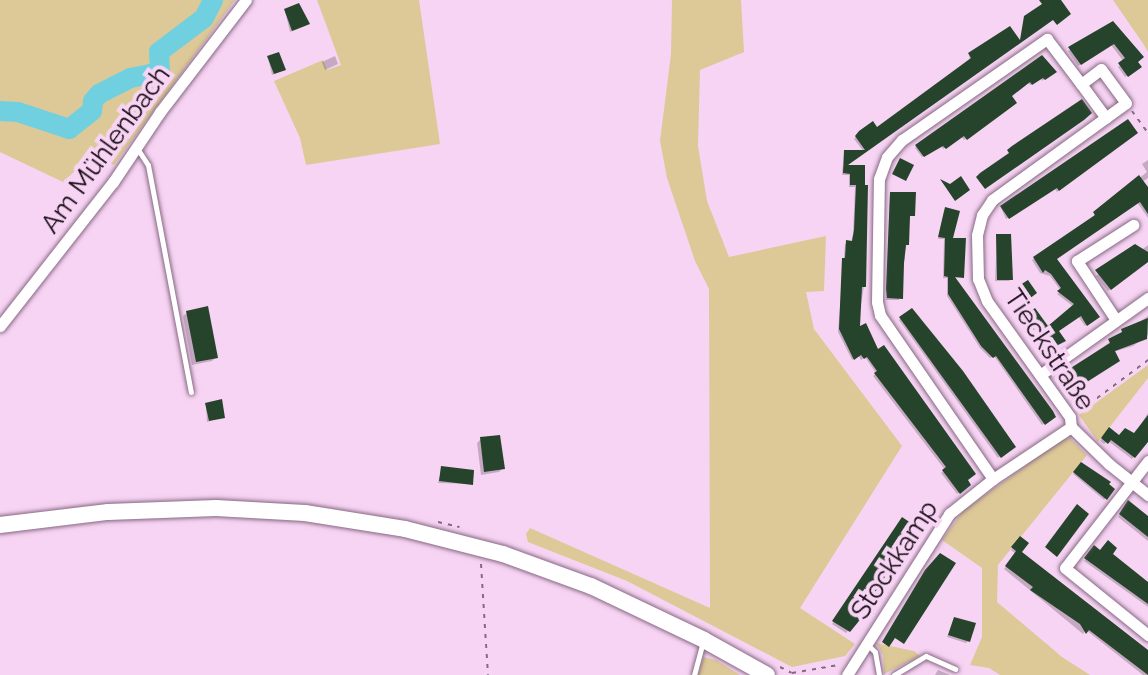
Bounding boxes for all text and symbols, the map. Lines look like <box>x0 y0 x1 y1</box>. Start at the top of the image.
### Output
street label: Am Mühlenbach <box>35 60 177 240</box>
street label: Tieckstraße <box>997 284 1101 416</box>
street label: Stockkamp <box>845 495 945 625</box>

